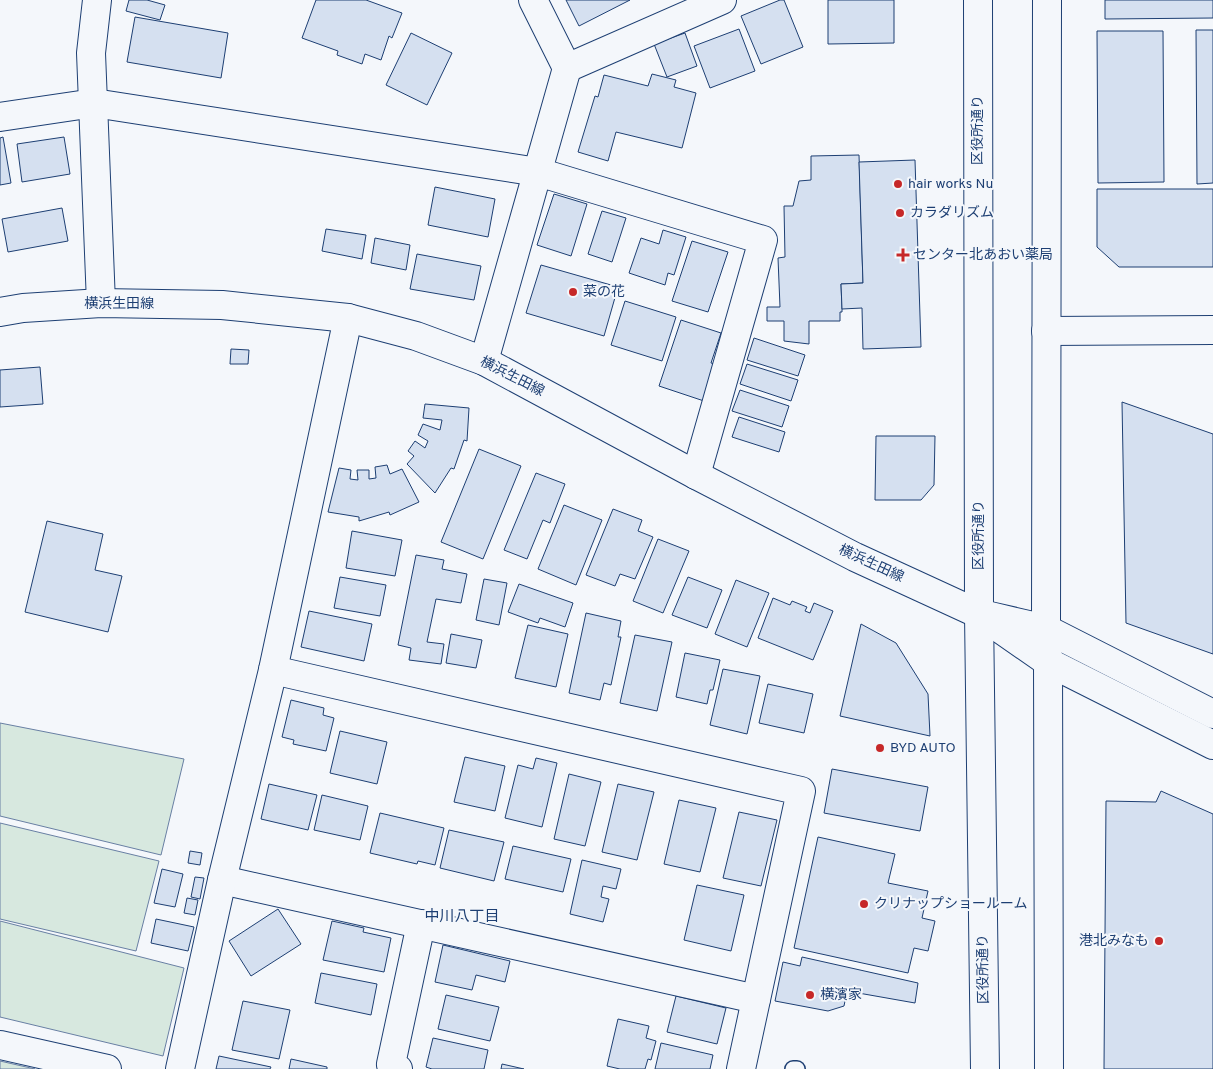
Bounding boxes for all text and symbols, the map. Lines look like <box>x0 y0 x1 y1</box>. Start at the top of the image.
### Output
street label: 区役所通り <box>970 95 987 165</box>
place label: hair works Nu <box>908 176 993 193</box>
marker: hair works Nu <box>892 178 904 190</box>
place label: カラダリズム <box>910 204 994 222</box>
marker: カラダリズム <box>894 207 906 219</box>
place label: センター北あおい薬局 <box>913 246 1053 264</box>
marker: センター北あおい薬局 <box>897 249 909 261</box>
place label: 菜の花 <box>583 284 625 301</box>
marker: 菜の花 <box>567 286 579 298</box>
street label: 横浜生田線 <box>84 296 154 313</box>
street label: 横浜生田線 <box>477 354 547 400</box>
street label: 区役所通り <box>971 500 988 570</box>
street label: 横浜生田線 <box>836 542 906 586</box>
place label: BYD AUTO <box>890 740 956 757</box>
marker: BYD AUTO <box>874 742 886 754</box>
place label: クリナップショールーム <box>874 896 1028 913</box>
marker: クリナップショールーム <box>858 898 870 910</box>
district label: 中川八丁目 <box>424 908 500 927</box>
place label: 港北みなも <box>1079 932 1149 950</box>
street label: 区役所通り <box>975 934 993 1004</box>
marker: 港北みなも <box>1153 935 1165 947</box>
place label: 横濱家 <box>820 987 862 1004</box>
marker: 横濱家 <box>804 989 816 1001</box>

